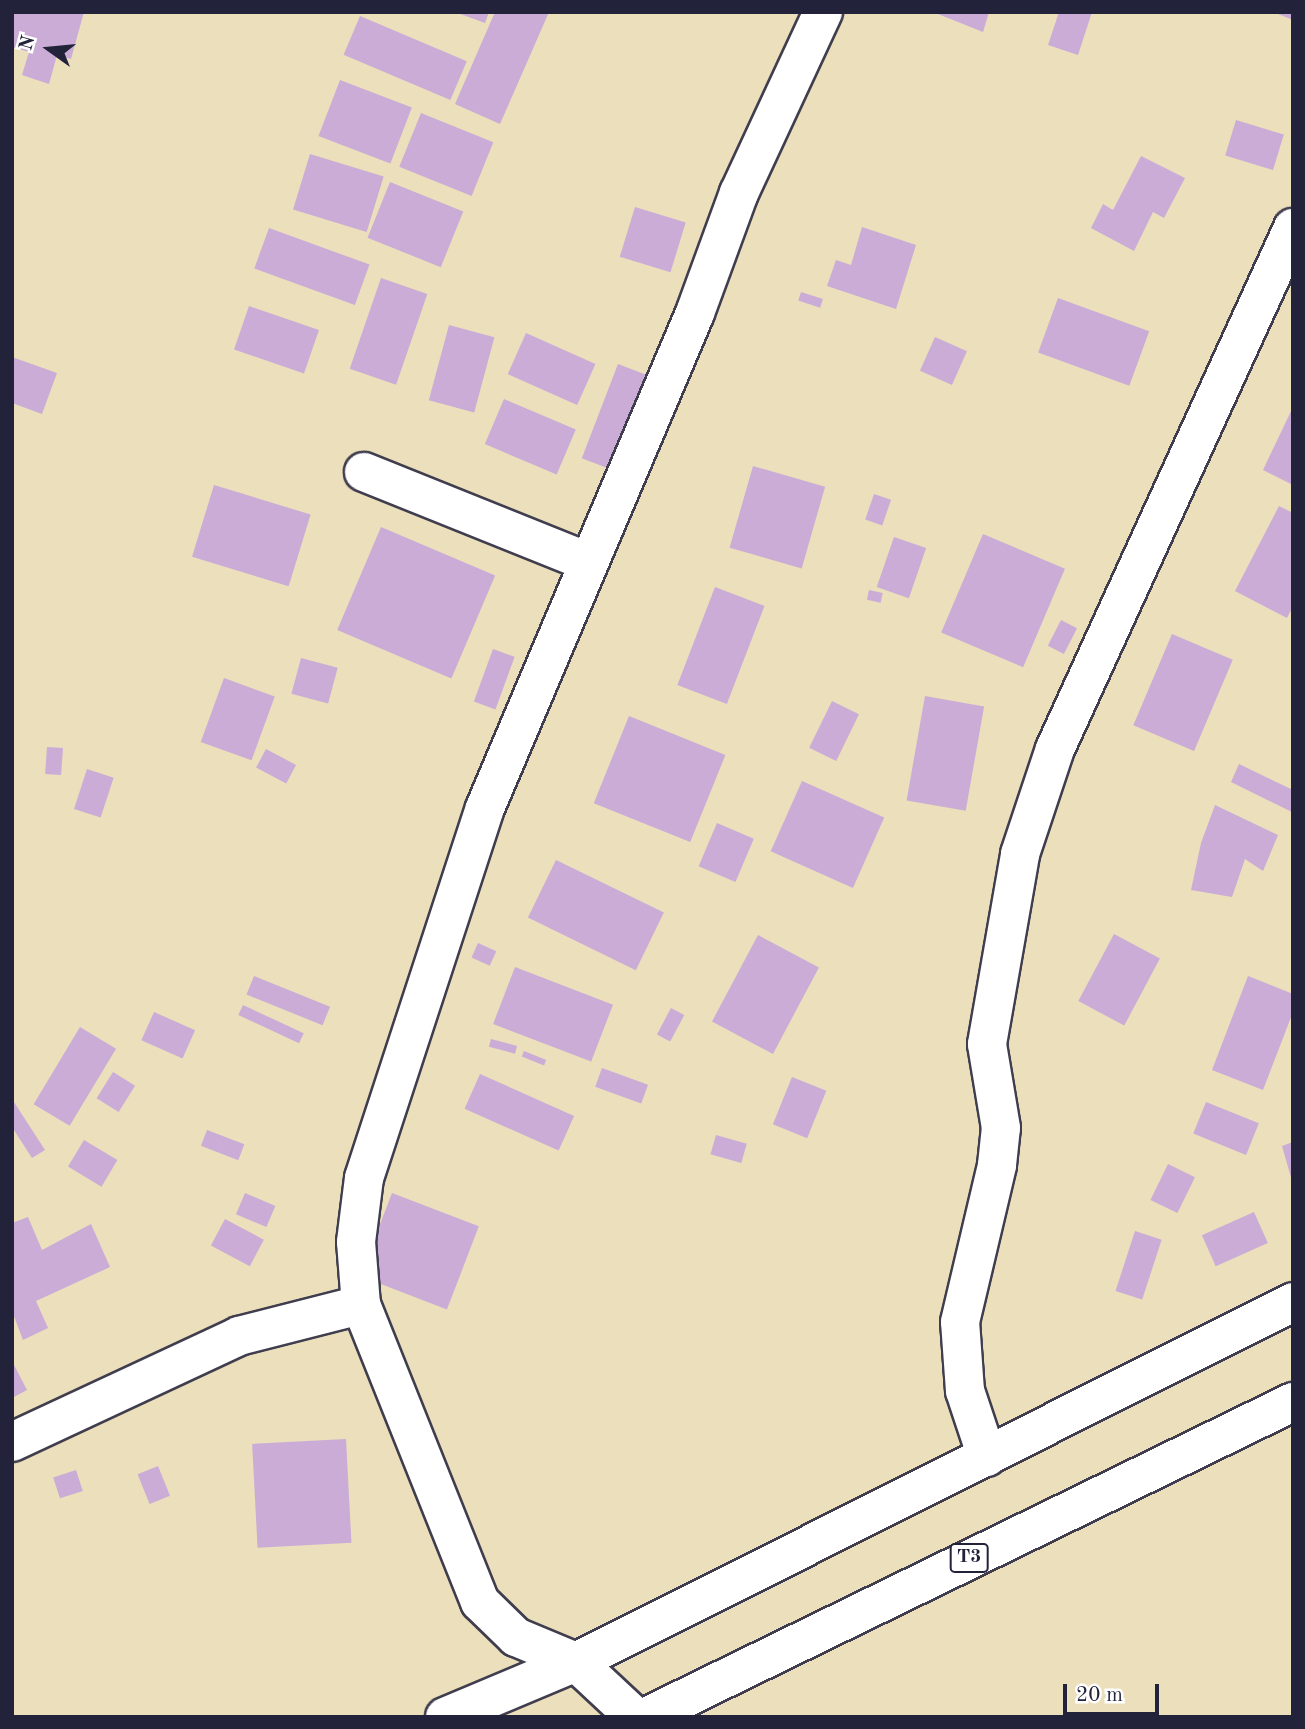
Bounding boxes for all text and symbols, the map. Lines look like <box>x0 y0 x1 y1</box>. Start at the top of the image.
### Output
north arrow <box>14 14 84 84</box>
text: N <box>17 34 39 53</box>
road number: T3 <box>948 1542 990 1574</box>
scale bar <box>1067 1670 1163 1714</box>
text: 20 m <box>1076 1685 1123 1706</box>

